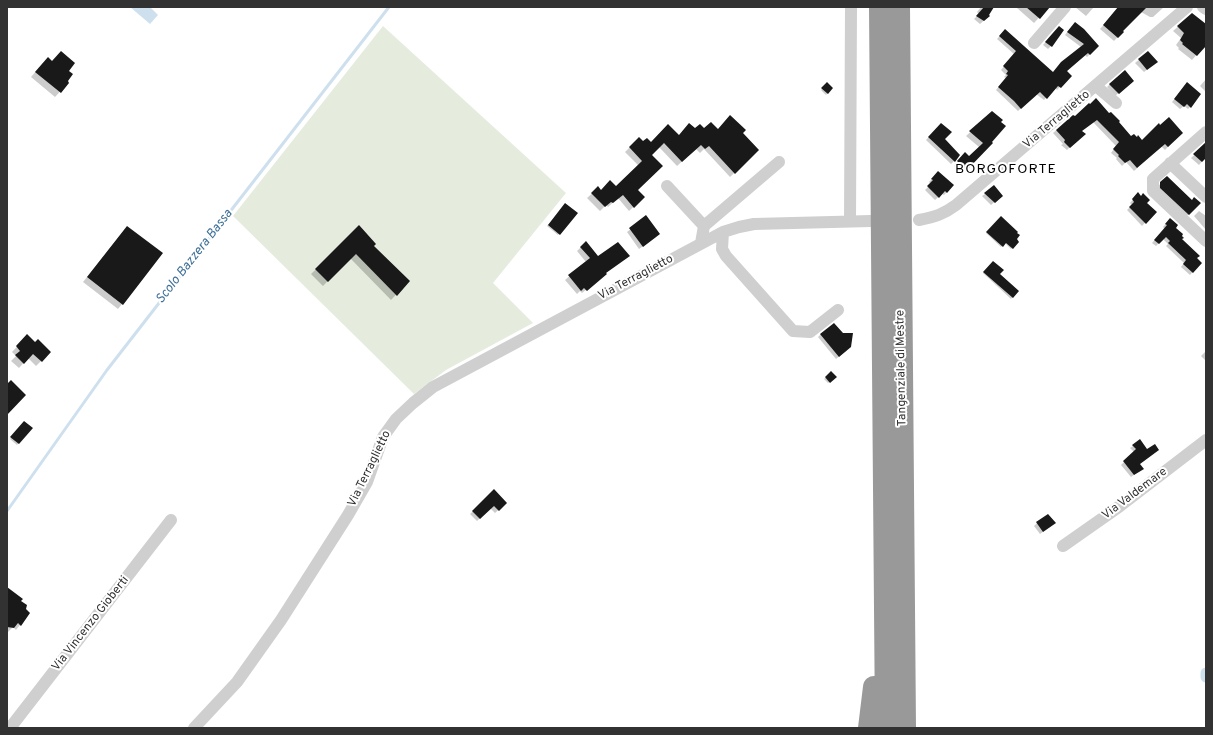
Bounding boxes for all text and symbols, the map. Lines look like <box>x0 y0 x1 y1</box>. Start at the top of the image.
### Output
street label: Via Terraglietto <box>1021 88 1093 152</box>
district label: BORGOFORTE <box>955 162 1057 178</box>
water label: Scolo Bazzera Bassa <box>153 207 237 307</box>
street label: Via Terraglietto <box>596 252 676 304</box>
street label: Tangenziale di Mestre <box>894 310 910 426</box>
street label: Via Terraglietto <box>345 429 395 509</box>
street label: Via Valdemare <box>1100 465 1170 523</box>
street label: Via Vincenzo Gioberti <box>49 574 133 674</box>

